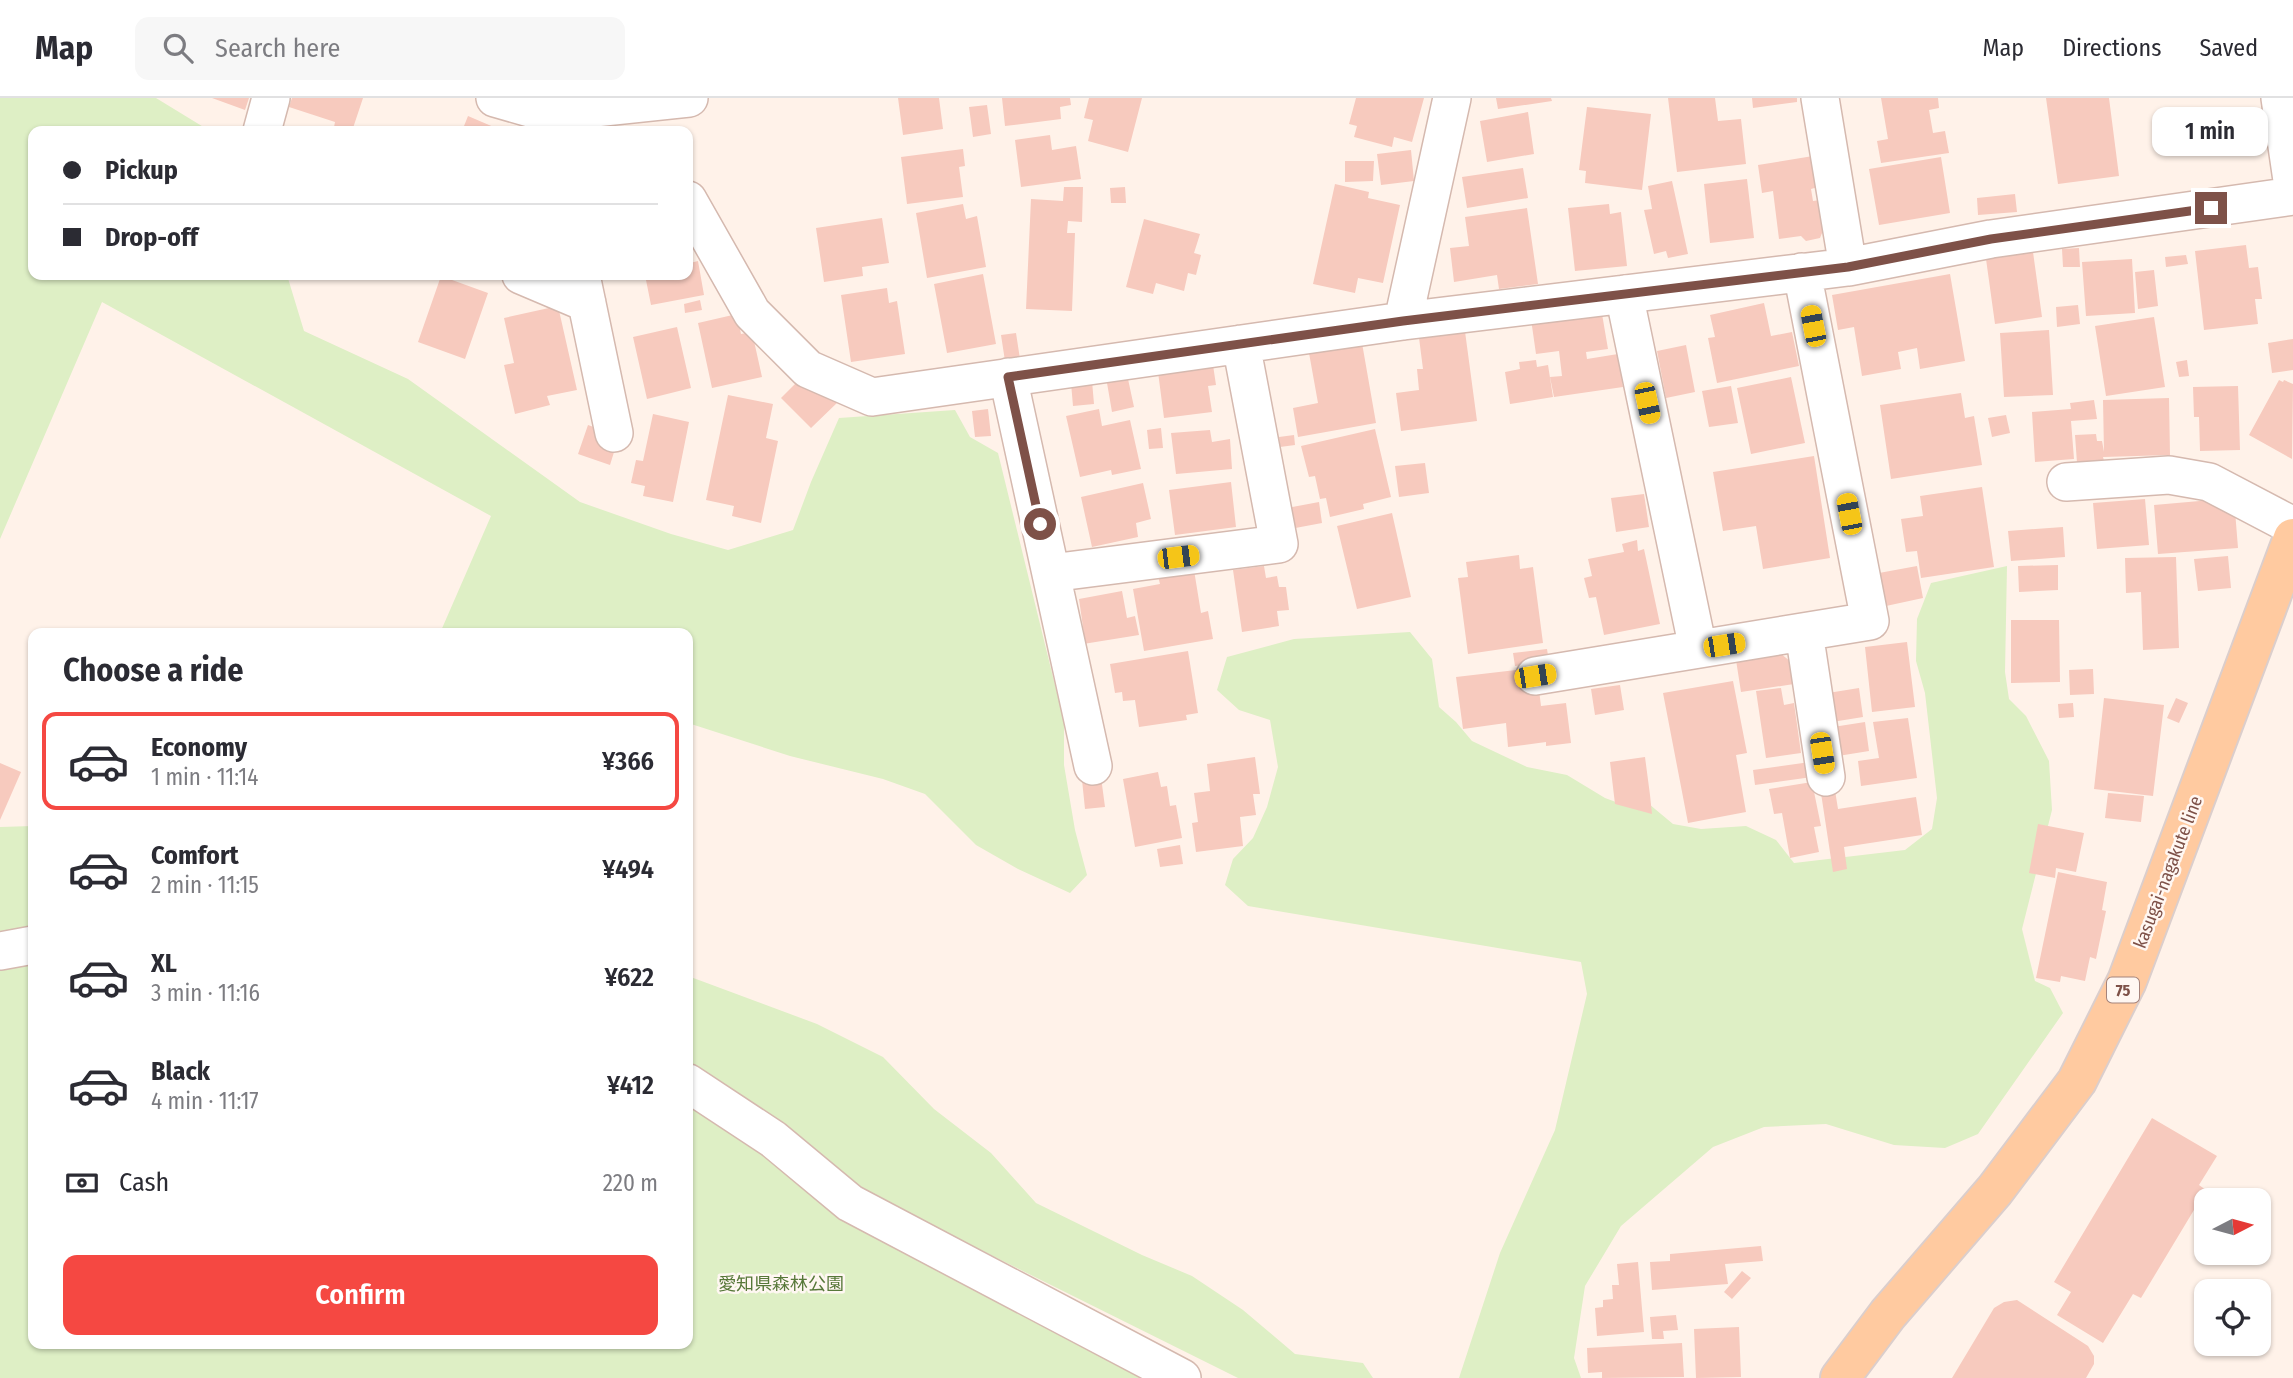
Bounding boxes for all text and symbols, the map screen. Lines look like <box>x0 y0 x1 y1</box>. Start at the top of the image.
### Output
search box <box>135 17 625 80</box>
text: Map <box>35 28 93 68</box>
icon: search <box>159 29 197 67</box>
text: Search here <box>215 33 340 64</box>
text: Map <box>1983 34 2024 62</box>
text: Directions <box>2062 34 2161 62</box>
text: Saved <box>2199 34 2258 62</box>
callout: 1 min <box>2153 106 2269 155</box>
text: 1 min <box>2185 117 2235 145</box>
text: Pickup <box>105 155 178 186</box>
route end <box>2195 192 2227 224</box>
text: Drop-off <box>105 222 198 253</box>
car <box>1799 303 1828 349</box>
car <box>1633 380 1662 426</box>
car <box>1835 491 1864 537</box>
route start <box>1024 508 1056 540</box>
car <box>1156 544 1201 570</box>
car <box>1702 631 1747 659</box>
text: Choose a ride <box>63 651 244 689</box>
car <box>1513 662 1558 690</box>
icon: car <box>67 730 130 793</box>
car <box>1809 731 1836 775</box>
text: Economy <box>151 732 247 763</box>
text: ¥366 <box>602 746 654 777</box>
text: 1 min · 11:14 <box>151 763 258 791</box>
street label: kasugai-nagakute line <box>2129 793 2207 951</box>
icon: car <box>67 838 130 901</box>
text: Comfort <box>151 840 239 871</box>
text: ¥494 <box>602 854 654 885</box>
text: 2 min · 11:15 <box>151 871 259 899</box>
icon: car <box>67 946 130 1009</box>
text: XL <box>151 948 177 979</box>
text: ¥622 <box>604 962 654 993</box>
road number: 75 <box>2107 978 2139 1002</box>
text: 3 min · 11:16 <box>151 979 260 1007</box>
icon: car <box>67 1054 130 1117</box>
text: Black <box>151 1056 210 1087</box>
text: ¥412 <box>607 1070 654 1101</box>
text: 4 min · 11:17 <box>151 1087 259 1115</box>
icon: cash <box>63 1164 101 1202</box>
text: Cash <box>119 1167 169 1198</box>
text: 220 m <box>603 1169 658 1197</box>
north arrow <box>2194 1188 2272 1265</box>
map controls <box>2194 1188 2271 1356</box>
button: Confirm <box>63 1255 658 1335</box>
park label: 愛知県森林公園 <box>718 1273 844 1295</box>
button: locate <box>2194 1279 2271 1356</box>

